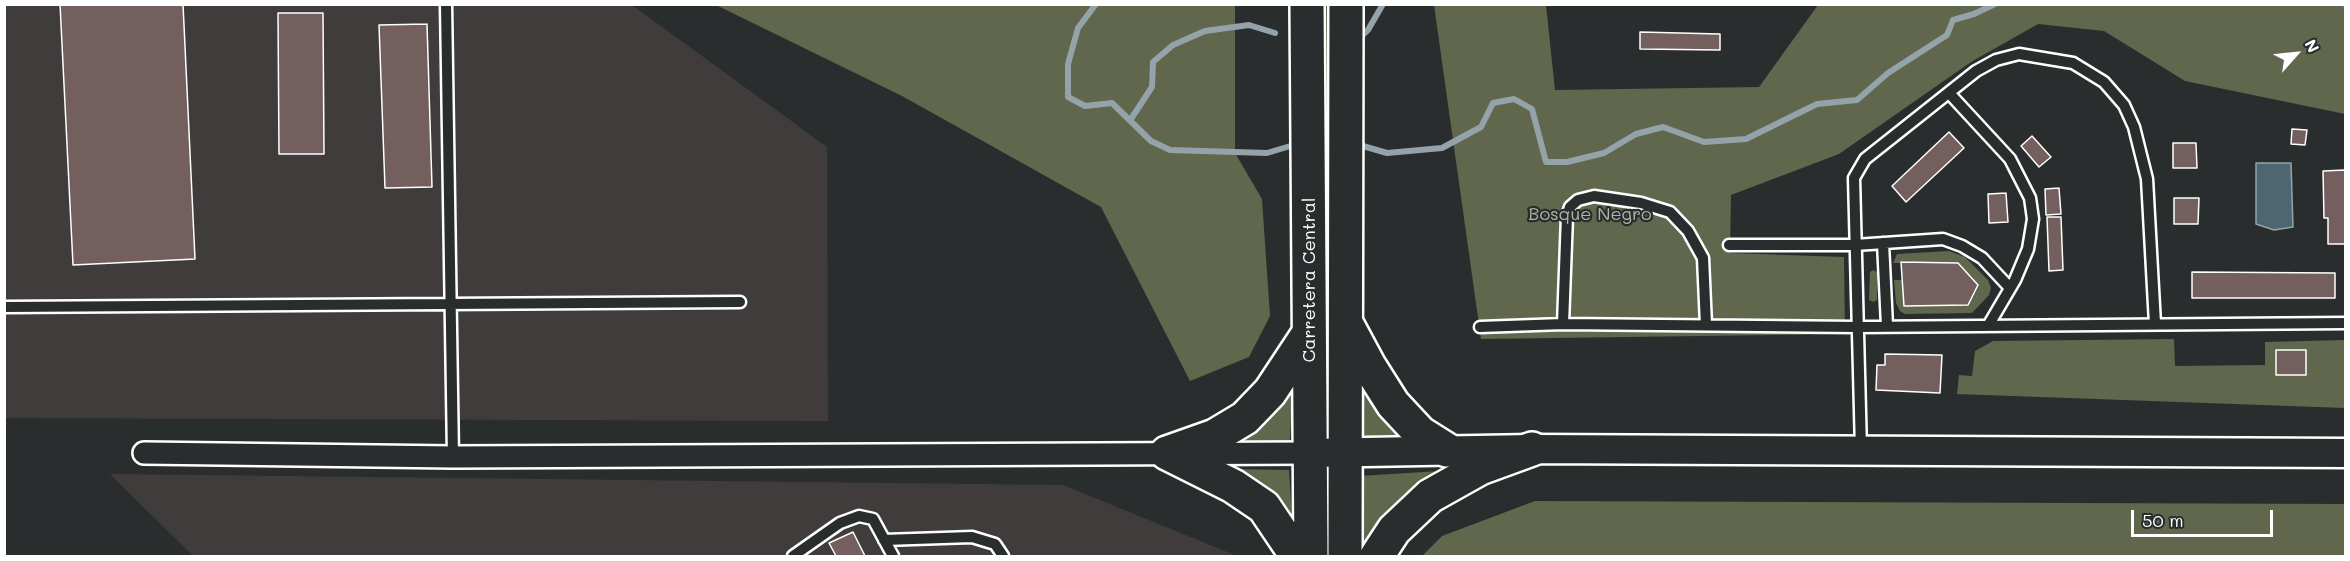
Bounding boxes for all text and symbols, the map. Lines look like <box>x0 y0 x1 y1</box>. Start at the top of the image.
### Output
north arrow <box>2266 24 2326 84</box>
text: N <box>2300 35 2325 56</box>
street label: Carretera Central <box>1298 197 1320 363</box>
park label: Bosque Negro <box>1528 203 1652 225</box>
scale bar <box>2134 498 2276 536</box>
text: 50 m <box>2142 508 2184 532</box>

